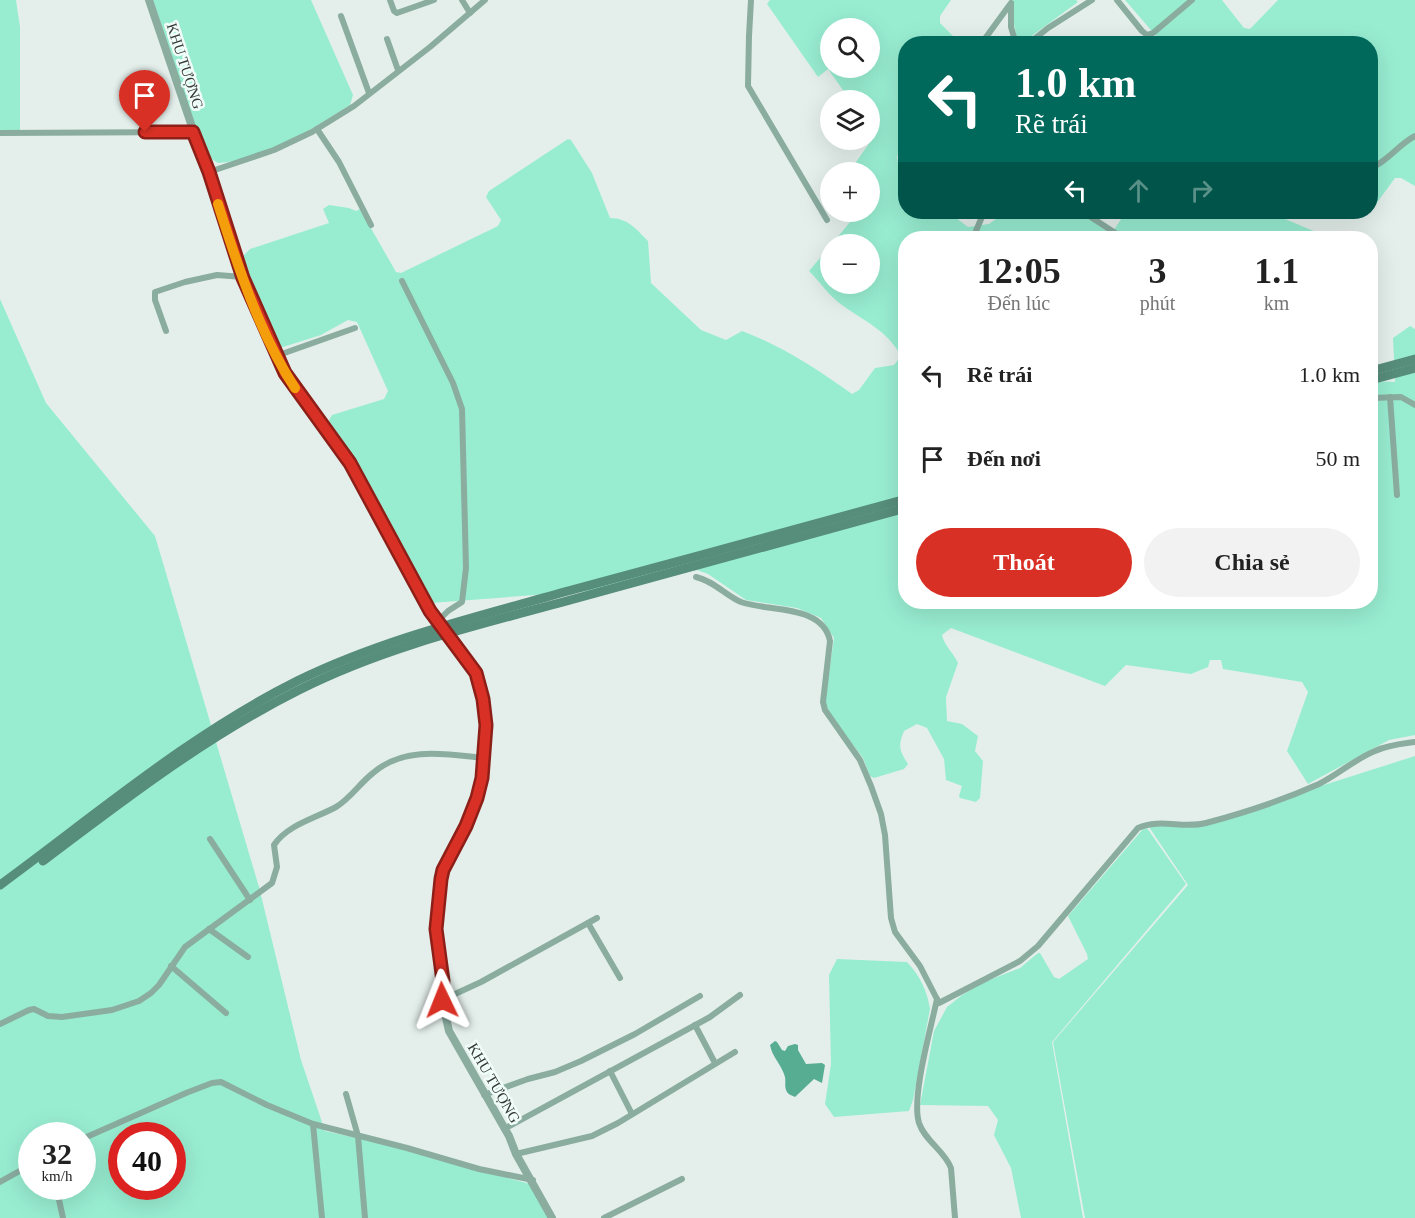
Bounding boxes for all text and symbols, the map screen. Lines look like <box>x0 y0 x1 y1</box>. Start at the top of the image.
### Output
map controls <box>820 18 880 294</box>
button: search <box>820 18 880 78</box>
street label: KHU TƯỢNG <box>164 21 206 111</box>
icon: left <box>916 60 994 138</box>
text: 1.0 km <box>1015 60 1136 106</box>
pin <box>119 70 170 132</box>
icon: arrive <box>128 79 161 112</box>
button: layers <box>820 90 880 150</box>
text: Rẽ trái <box>1015 109 1088 139</box>
button: + <box>820 162 880 222</box>
icon: left <box>1059 174 1092 207</box>
icon: ahead <box>1122 174 1155 207</box>
icon: right <box>1185 174 1218 207</box>
button: − <box>820 234 880 294</box>
text: 12:05 <box>977 251 1061 291</box>
text: 3 <box>1149 251 1167 291</box>
text: 1.1 <box>1254 251 1299 291</box>
text: Đến lúc <box>987 292 1050 314</box>
text: phút <box>1140 292 1175 314</box>
text: km <box>1264 292 1289 314</box>
icon: left <box>916 359 949 392</box>
text: Rẽ trái <box>967 362 1032 387</box>
text: 1.0 km <box>1299 362 1360 387</box>
icon: arrive <box>916 443 949 476</box>
text: Đến nơi <box>967 446 1041 471</box>
text: 50 m <box>1315 446 1360 471</box>
button: Thoát <box>916 528 1132 597</box>
button: Chia sẻ <box>1144 528 1360 597</box>
position arrow <box>410 968 474 1032</box>
street label: KHU TƯỢNG <box>465 1040 523 1126</box>
speed limit sign: 40 <box>108 1122 186 1200</box>
text: 32 <box>42 1137 72 1170</box>
text: km/h <box>42 1168 72 1184</box>

